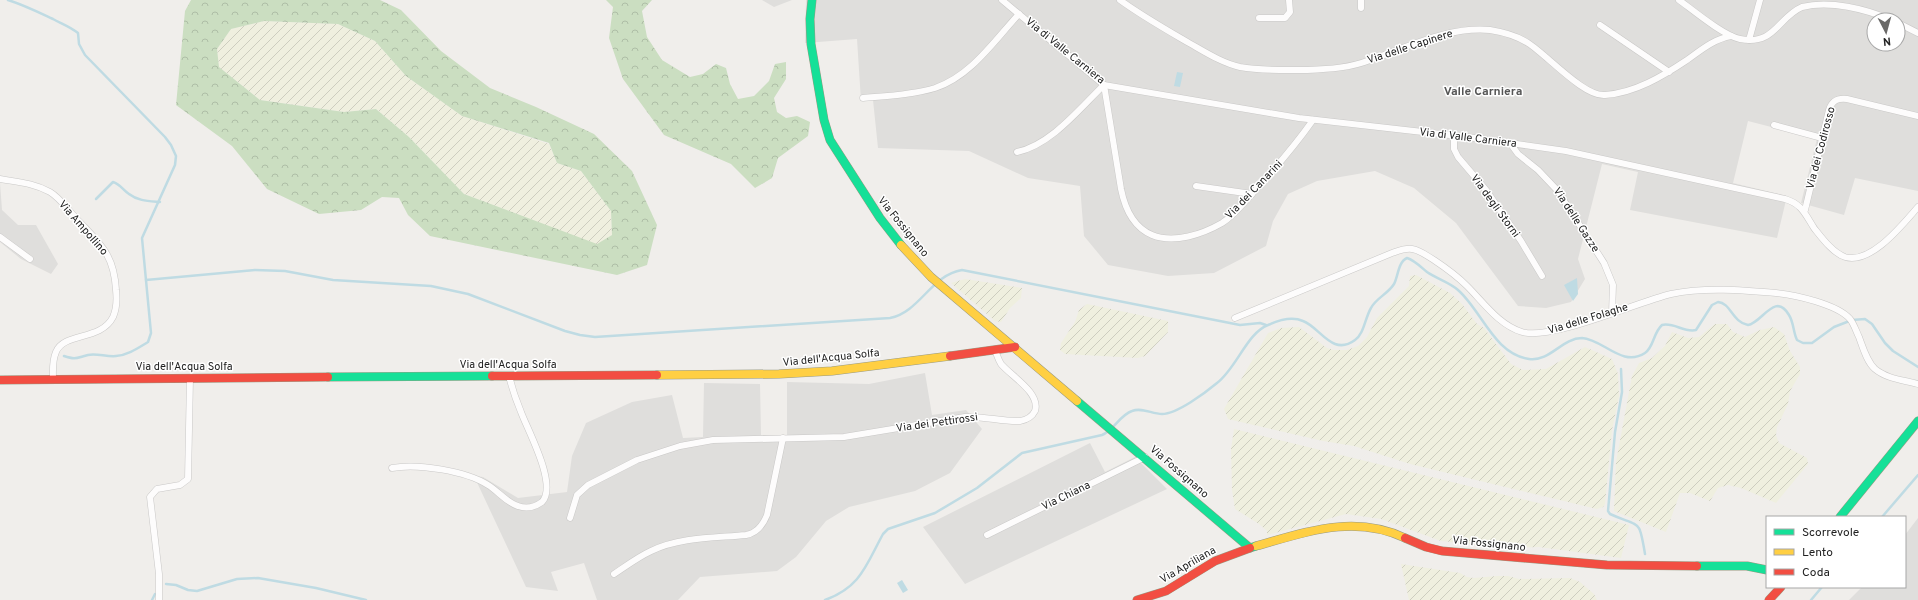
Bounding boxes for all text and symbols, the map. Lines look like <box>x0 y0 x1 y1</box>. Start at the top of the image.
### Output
north arrow <box>1866 12 1906 52</box>
street label: Via di Valle Carniera <box>1022 15 1108 87</box>
street label: Via delle Capinere <box>1365 27 1455 67</box>
text: N <box>1882 34 1892 48</box>
district label: Valle Carniera <box>1444 84 1522 100</box>
street label: Via dei Codirosso <box>1803 105 1839 191</box>
street label: Via di Valle Carniera <box>1418 125 1518 151</box>
street label: Via dei Canarini <box>1222 157 1286 223</box>
street label: Via degli Storni <box>1467 172 1523 240</box>
street label: Via delle Gazze <box>1550 185 1602 255</box>
street label: Via Fossignano <box>874 194 932 260</box>
street label: Via Ampollino <box>55 198 111 258</box>
street label: Via delle Folaghe <box>1546 300 1630 338</box>
street label: Via dell'Acqua Solfa <box>782 346 880 370</box>
street label: Via dell'Acqua Solfa <box>459 358 557 372</box>
street label: Via dell'Acqua Solfa <box>135 360 233 374</box>
street label: Via dei Pettirossi <box>895 410 979 436</box>
street label: Via Fossignano <box>1147 443 1211 501</box>
street label: Via Chiana <box>1039 478 1093 514</box>
legend <box>1766 516 1906 588</box>
text: Scorrevole <box>1802 525 1859 541</box>
street label: Via Fossignano <box>1452 533 1526 555</box>
street label: Via Apriliana <box>1158 543 1219 587</box>
text: Lento <box>1802 545 1833 561</box>
text: Coda <box>1802 565 1830 581</box>

